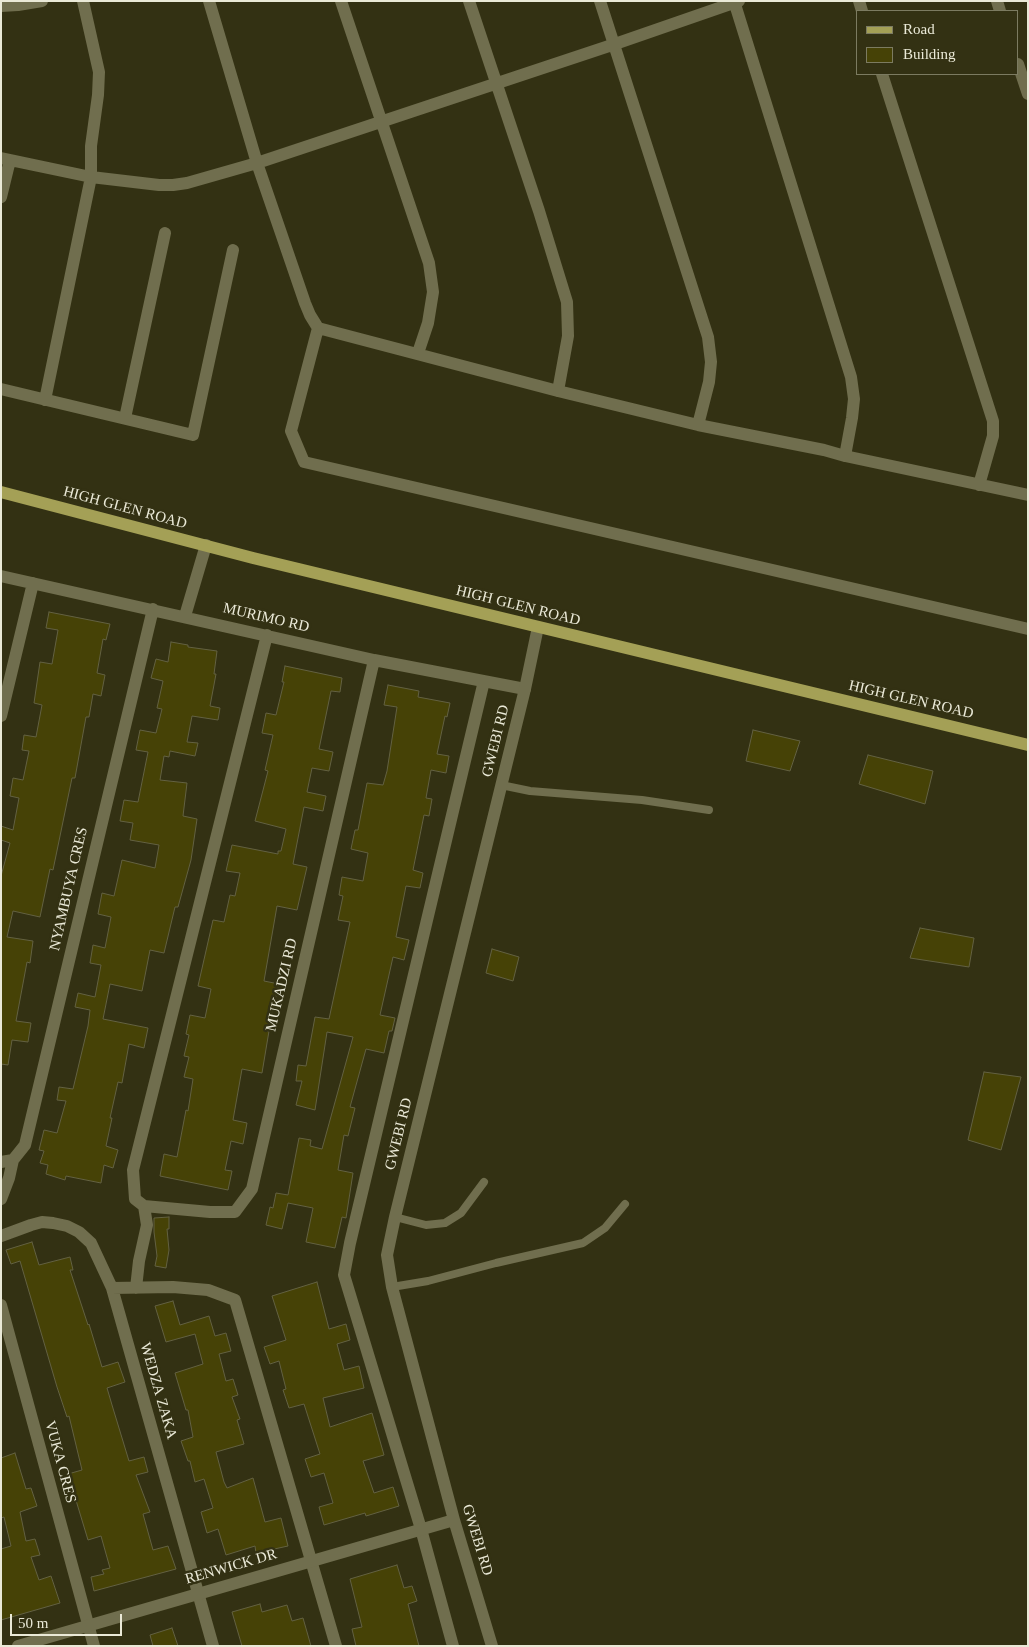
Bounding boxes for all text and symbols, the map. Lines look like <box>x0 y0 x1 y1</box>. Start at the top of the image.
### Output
legend <box>856 10 1019 75</box>
text: Road <box>903 21 935 37</box>
text: Building <box>903 46 956 62</box>
street label: HIGH GLEN ROAD <box>61 483 189 533</box>
street label: HIGH GLEN ROAD <box>454 582 582 630</box>
street label: MURIMO RD <box>221 599 311 637</box>
street label: HIGH GLEN ROAD <box>847 677 975 723</box>
street label: GWEBI RD <box>478 703 514 779</box>
street label: NYAMBUYA CRES <box>46 825 92 953</box>
street label: MUKADZI RD <box>262 936 302 1034</box>
street label: GWEBI RD <box>381 1096 417 1172</box>
street label: WEDZA ZAKA <box>136 1341 180 1441</box>
street label: VUKA CRES <box>40 1419 80 1505</box>
street label: GWEBI RD <box>458 1502 496 1578</box>
street label: RENWICK DR <box>183 1545 279 1589</box>
scale bar <box>12 1604 125 1636</box>
text: 50 m <box>18 1615 48 1631</box>

